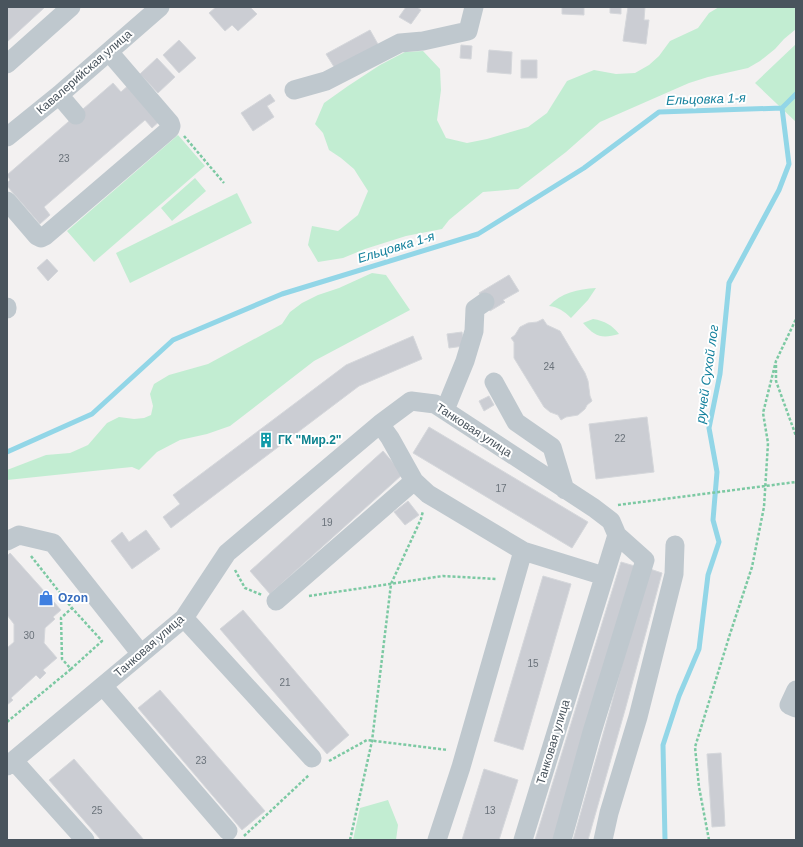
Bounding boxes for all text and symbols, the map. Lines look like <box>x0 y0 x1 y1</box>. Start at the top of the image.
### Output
street label: Кавалерийская улица <box>34 27 135 117</box>
water label: Ельцовка 1-я <box>666 90 746 108</box>
house number: 23 <box>58 153 70 164</box>
water label: Ельцовка 1-я <box>356 228 436 266</box>
water label: ручей Сухой лог <box>693 323 721 425</box>
house number: 24 <box>543 361 555 372</box>
street label: Танковая улица <box>433 400 515 460</box>
building icon: ГК "Мир.2" <box>257 431 275 449</box>
place label: ГК "Мир.2" <box>278 433 342 447</box>
house number: 22 <box>614 433 626 444</box>
house number: 17 <box>495 483 507 494</box>
house number: 19 <box>321 517 333 528</box>
shop icon: Ozon <box>37 589 55 607</box>
place label: Ozon <box>58 591 88 605</box>
street label: Танковая улица <box>111 612 187 680</box>
house number: 30 <box>23 630 35 641</box>
house number: 15 <box>527 658 539 669</box>
house number: 21 <box>279 677 291 688</box>
street label: Танковая улица <box>533 698 573 786</box>
house number: 23 <box>195 755 207 766</box>
house number: 25 <box>91 805 103 816</box>
house number: 13 <box>484 805 496 816</box>

